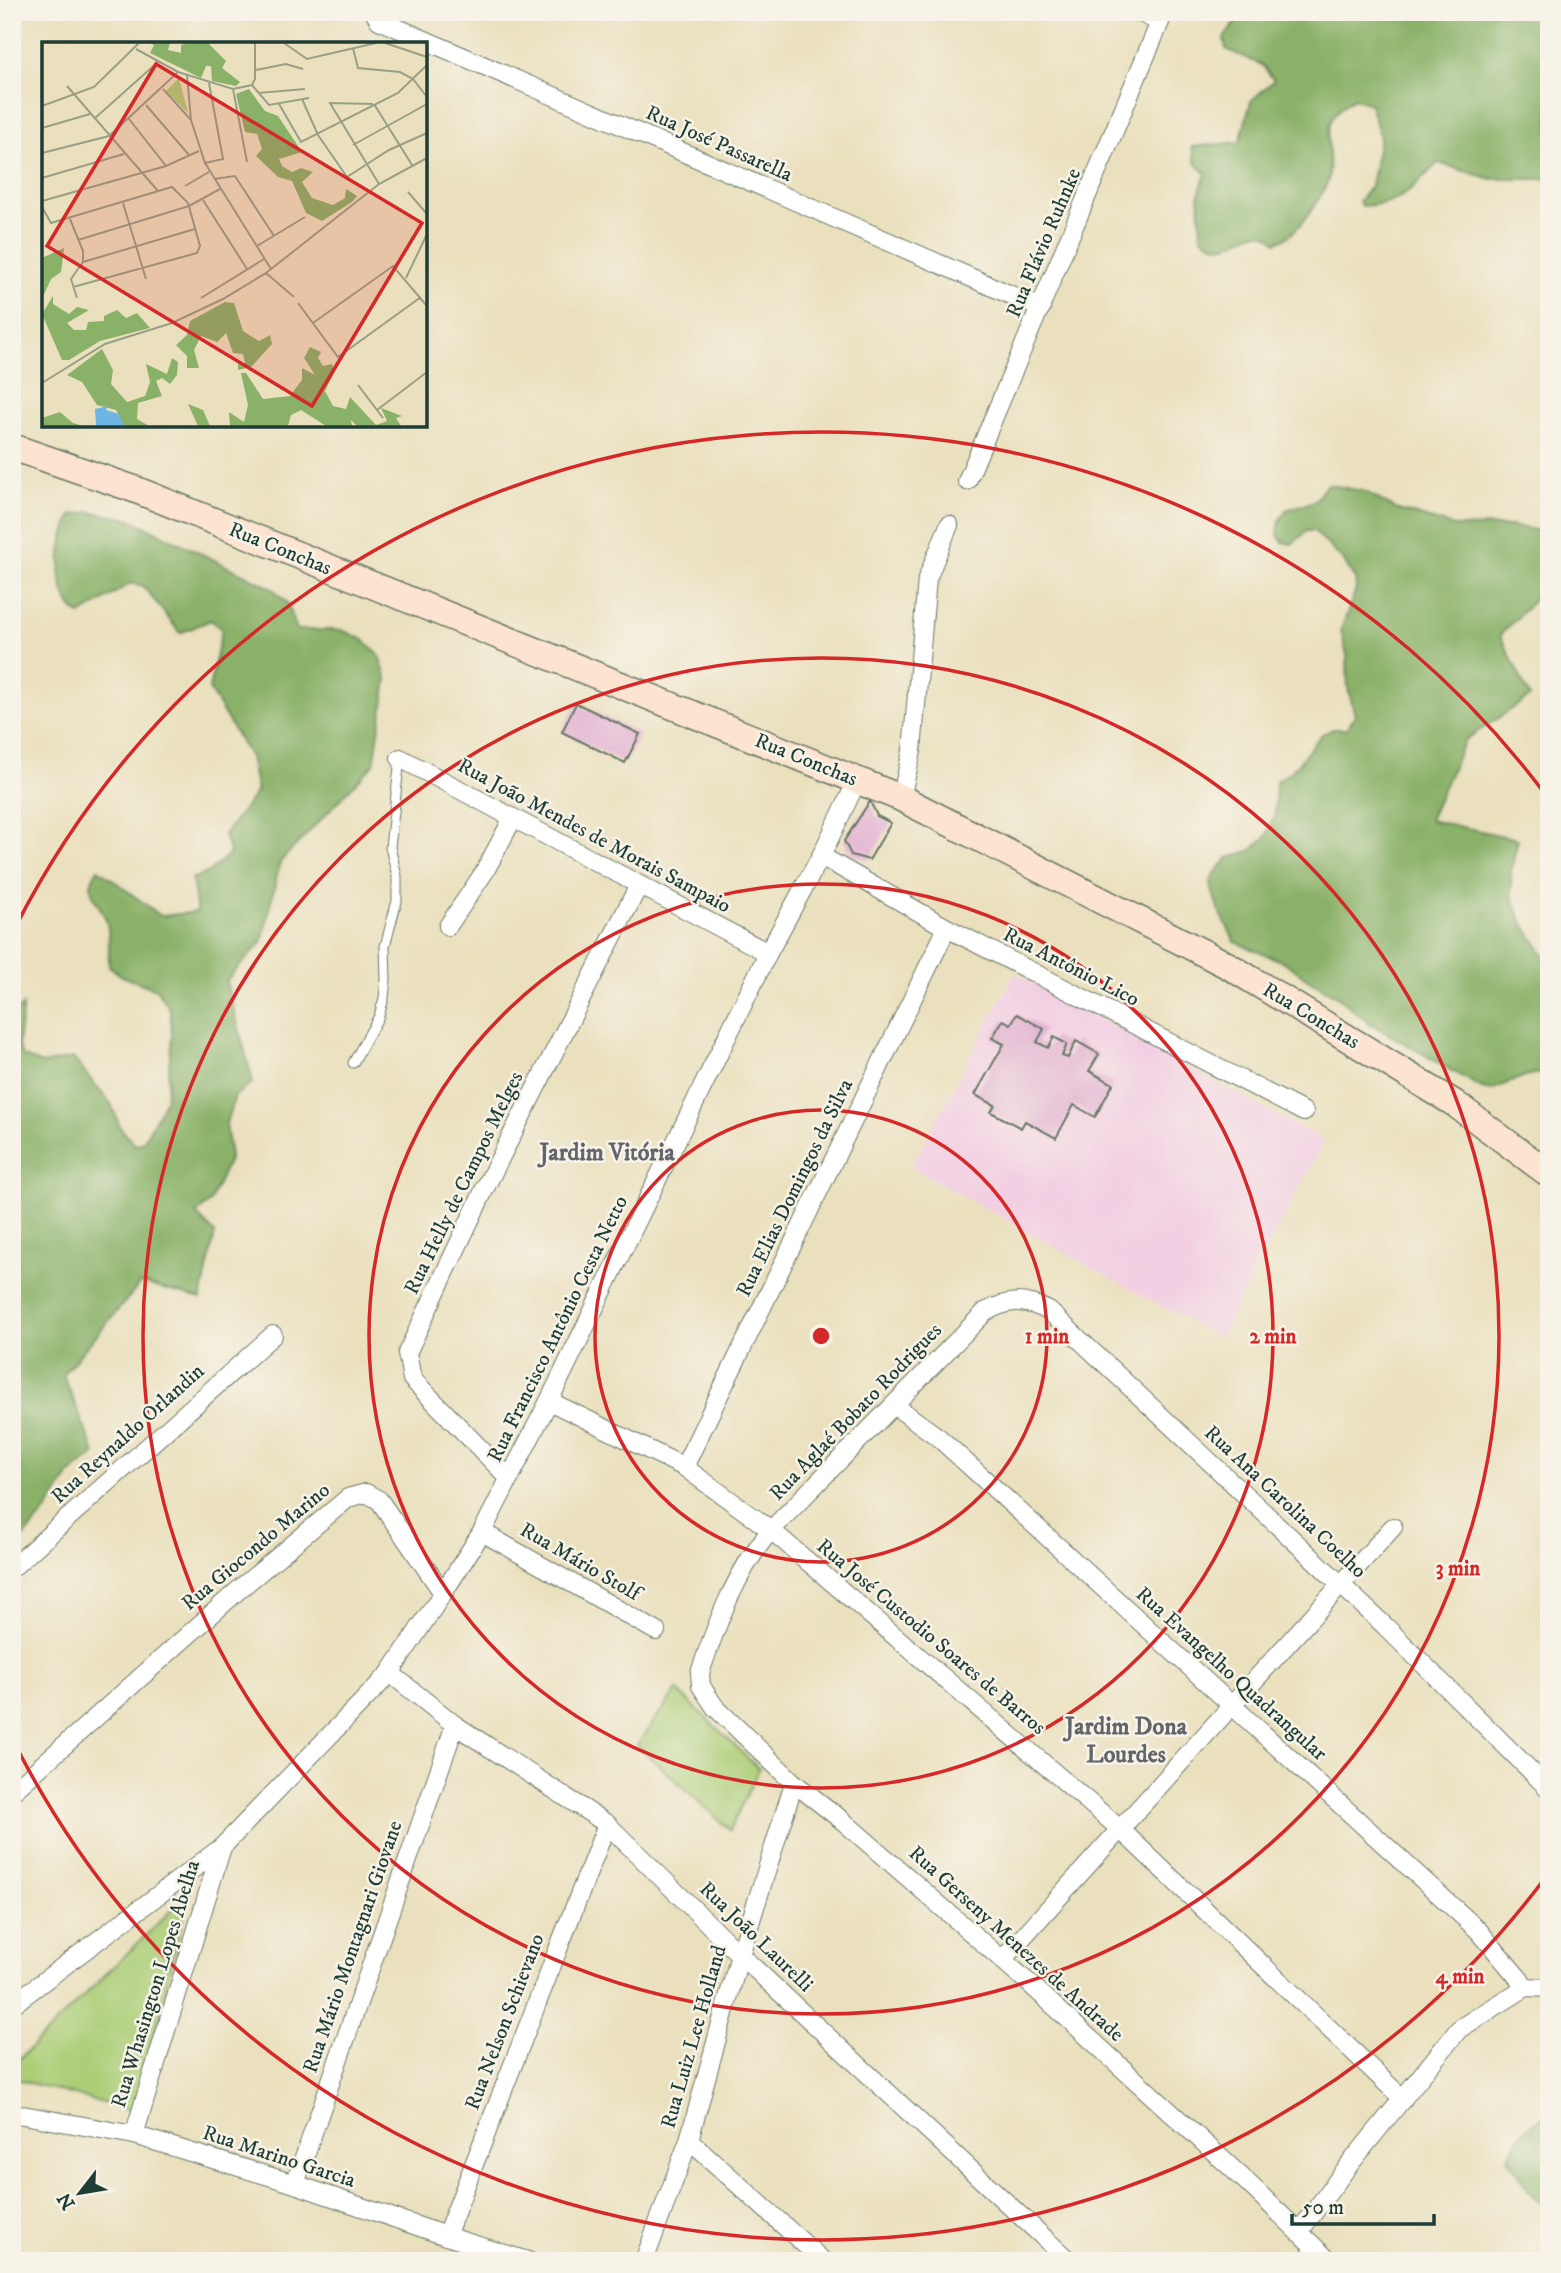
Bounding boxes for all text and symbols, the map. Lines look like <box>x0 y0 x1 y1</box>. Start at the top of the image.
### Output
inset map <box>42 42 427 427</box>
street label: Rua José Passarella <box>642 100 797 188</box>
street label: Rua Flávio Ruhnke <box>1001 164 1087 322</box>
street label: Rua Conchas <box>225 517 335 581</box>
street label: Rua Conchas <box>751 728 861 792</box>
street label: Rua João Mendes de Morais Sampaio <box>453 753 735 919</box>
street label: Rua Antônio Lico <box>998 921 1144 1013</box>
street label: Rua Conchas <box>1258 977 1364 1055</box>
street label: Rua Helly de Campos Melges <box>399 1067 529 1299</box>
street label: Rua Elias Domingos da Silva <box>731 1075 859 1301</box>
district label: Jardim Vitória <box>536 1138 675 1168</box>
street label: Rua Francisco Antônio Cesta Netto <box>482 1191 634 1467</box>
street label: Rua Aglaé Bobato Rodrigues <box>764 1318 948 1506</box>
centre of rings <box>809 1324 833 1348</box>
text: 1 min <box>1025 1324 1070 1350</box>
text: 2 min <box>1250 1324 1298 1350</box>
street label: Rua Reynaldo Orlandin <box>46 1358 210 1510</box>
street label: Rua Ana Carolina Coelho <box>1198 1420 1372 1584</box>
street label: Rua Giocondo Marino <box>177 1477 335 1617</box>
street label: Rua Mário Stolf <box>515 1517 648 1609</box>
street label: Rua José Custodio Soares de Barros <box>811 1533 1051 1741</box>
text: 3 min <box>1436 1556 1481 1582</box>
street label: Rua Evangelho Quadrangular <box>1130 1581 1332 1767</box>
district label: Jardim Dona Lourdes <box>1062 1712 1188 1770</box>
street label: Rua Mário Montagnari Giovane <box>298 1817 409 2077</box>
street label: Rua Gerseny Menezes de Andrade <box>903 1840 1129 2048</box>
street label: Rua Whasington Lopes Abelha <box>106 1857 206 2111</box>
street label: Rua João Laurelli <box>694 1876 818 1998</box>
street label: Rua Nelson Schievano <box>459 1930 551 2114</box>
street label: Rua Luiz Lee Holland <box>655 1942 733 2132</box>
text: 4 min <box>1436 1964 1485 1990</box>
street label: Rua Marino Garcia <box>199 2120 359 2194</box>
north arrow <box>46 2158 116 2228</box>
scale bar <box>1292 2182 1433 2226</box>
text: N <box>53 2188 81 2214</box>
text: 50 m <box>1302 2195 1344 2221</box>

